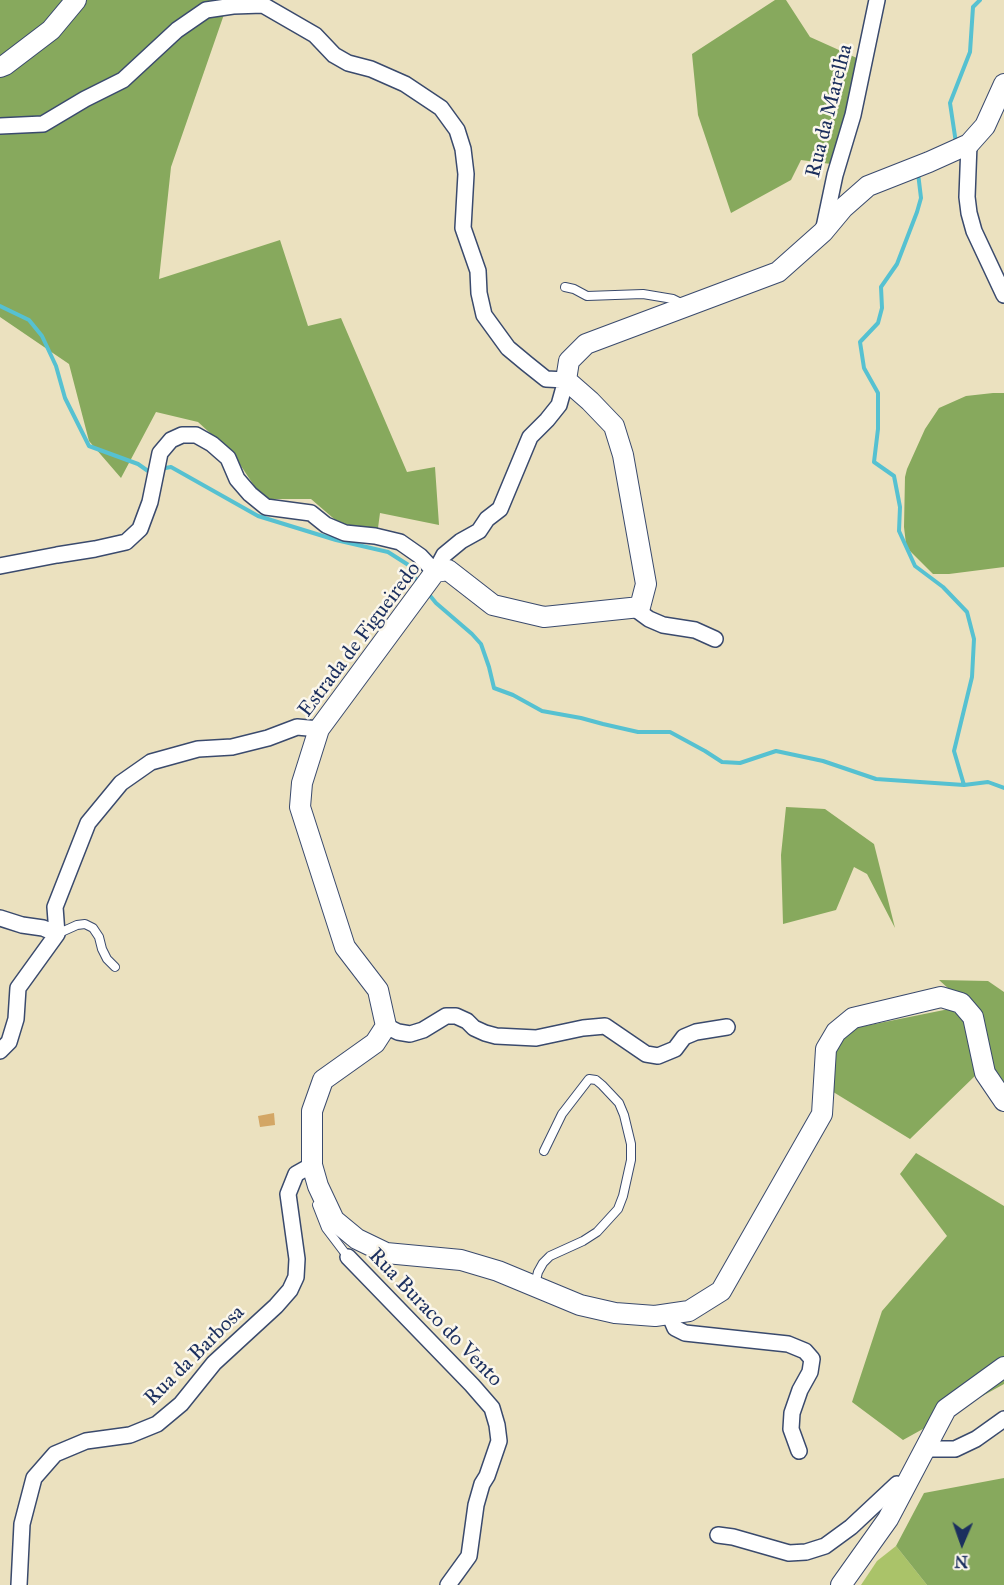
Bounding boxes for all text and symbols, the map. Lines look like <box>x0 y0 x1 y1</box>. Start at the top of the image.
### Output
street label: Rua da Marelha <box>801 42 859 180</box>
street label: Estrada de Figueiredo <box>293 557 427 723</box>
street label: Rua Buraco do Vento <box>363 1244 507 1392</box>
street label: Rua da Barbosa <box>140 1301 250 1411</box>
north arrow <box>932 1513 992 1573</box>
text: N <box>954 1552 968 1571</box>

